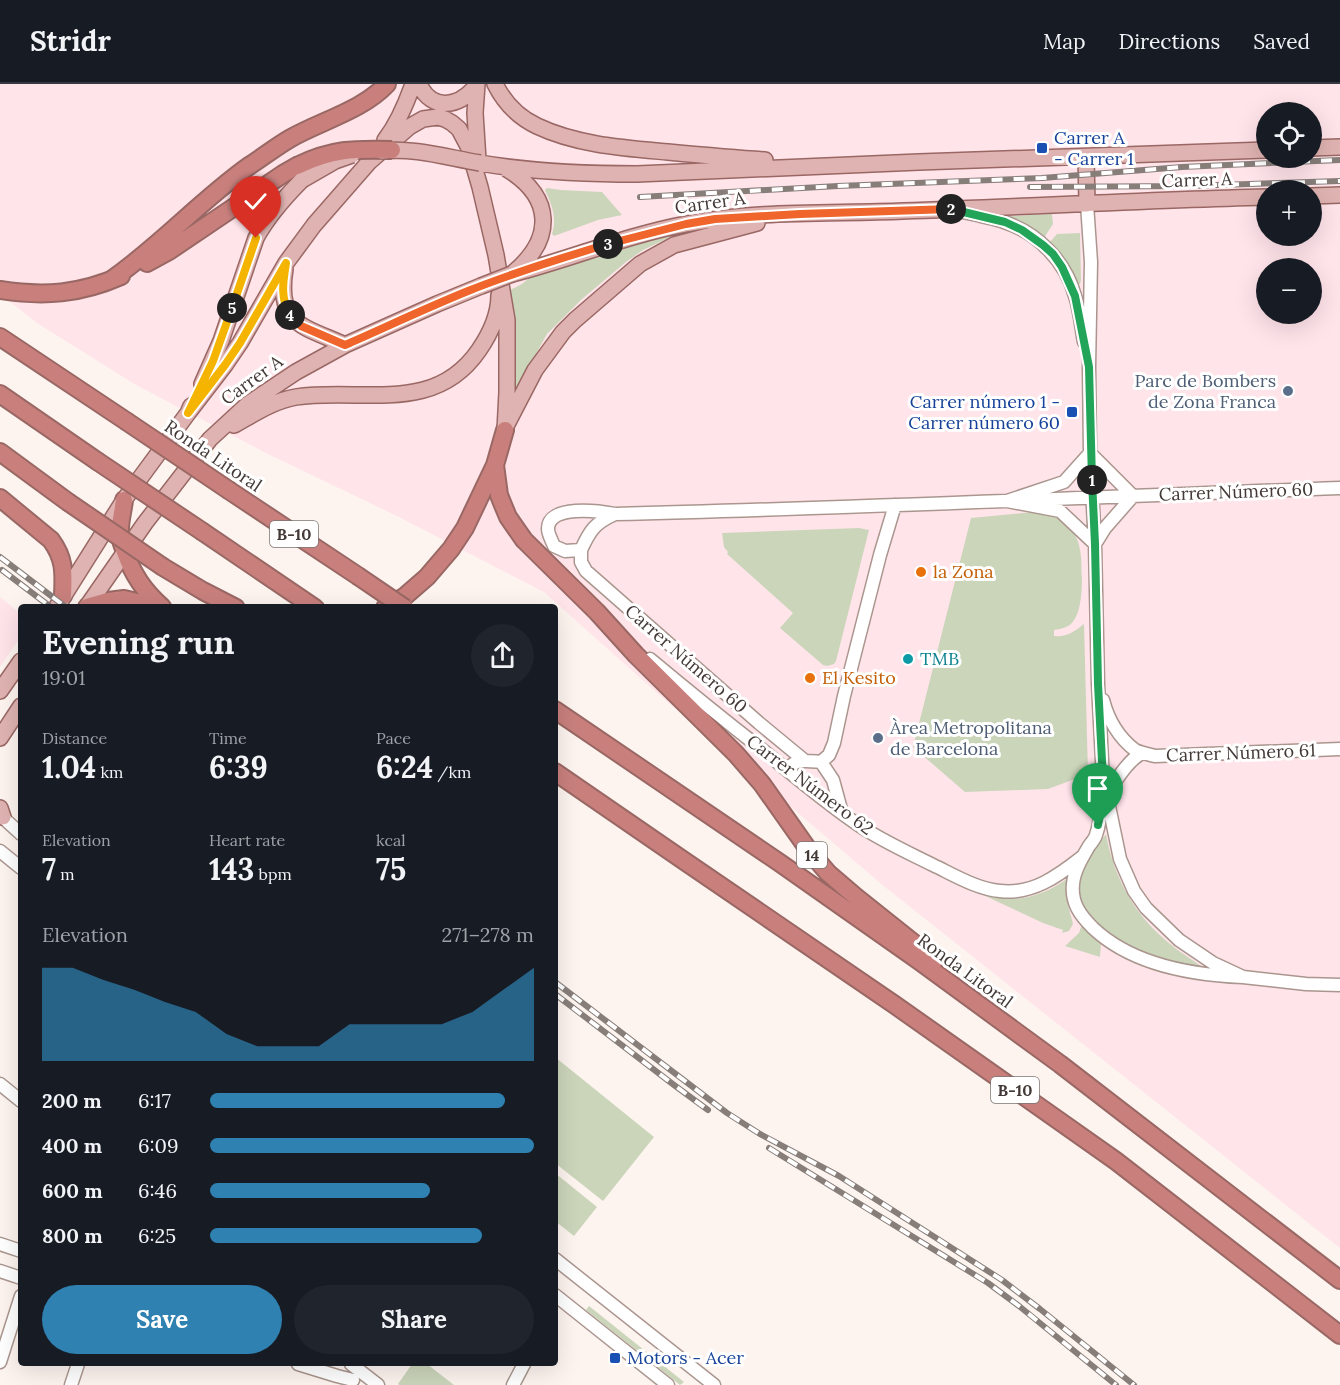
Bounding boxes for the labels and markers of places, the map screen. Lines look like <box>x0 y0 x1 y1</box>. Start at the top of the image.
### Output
place label: Carrer A - Carrer 1 <box>1054 126 1134 170</box>
marker: Carrer A - Carrer 1 <box>1035 141 1049 155</box>
pin <box>230 176 281 238</box>
pin: 2 <box>936 194 966 224</box>
pin: 3 <box>593 229 623 259</box>
pin: 5 <box>217 293 247 323</box>
pin: 4 <box>275 300 305 330</box>
place label: Parc de Bombers de Zona Franca <box>1135 369 1276 413</box>
marker: Parc de Bombers de Zona Franca <box>1281 384 1295 398</box>
place label: Carrer número 1 - Carrer número 60 <box>908 390 1060 434</box>
marker: Carrer número 1 - Carrer número 60 <box>1065 405 1079 419</box>
pin: 1 <box>1077 465 1107 495</box>
place label: la Zona <box>933 560 994 583</box>
marker: la Zona <box>914 565 928 579</box>
place label: TMB <box>920 647 959 670</box>
marker: TMB <box>901 652 915 666</box>
place label: El Kesito <box>822 666 896 689</box>
marker: El Kesito <box>803 671 817 685</box>
place label: Àrea Metropolitana de Barcelona <box>889 716 1052 760</box>
marker: Àrea Metropolitana de Barcelona <box>871 731 885 745</box>
pin <box>1072 763 1123 825</box>
place label: Motors - Acer <box>627 1346 744 1369</box>
marker: Motors - Acer <box>608 1351 622 1365</box>

